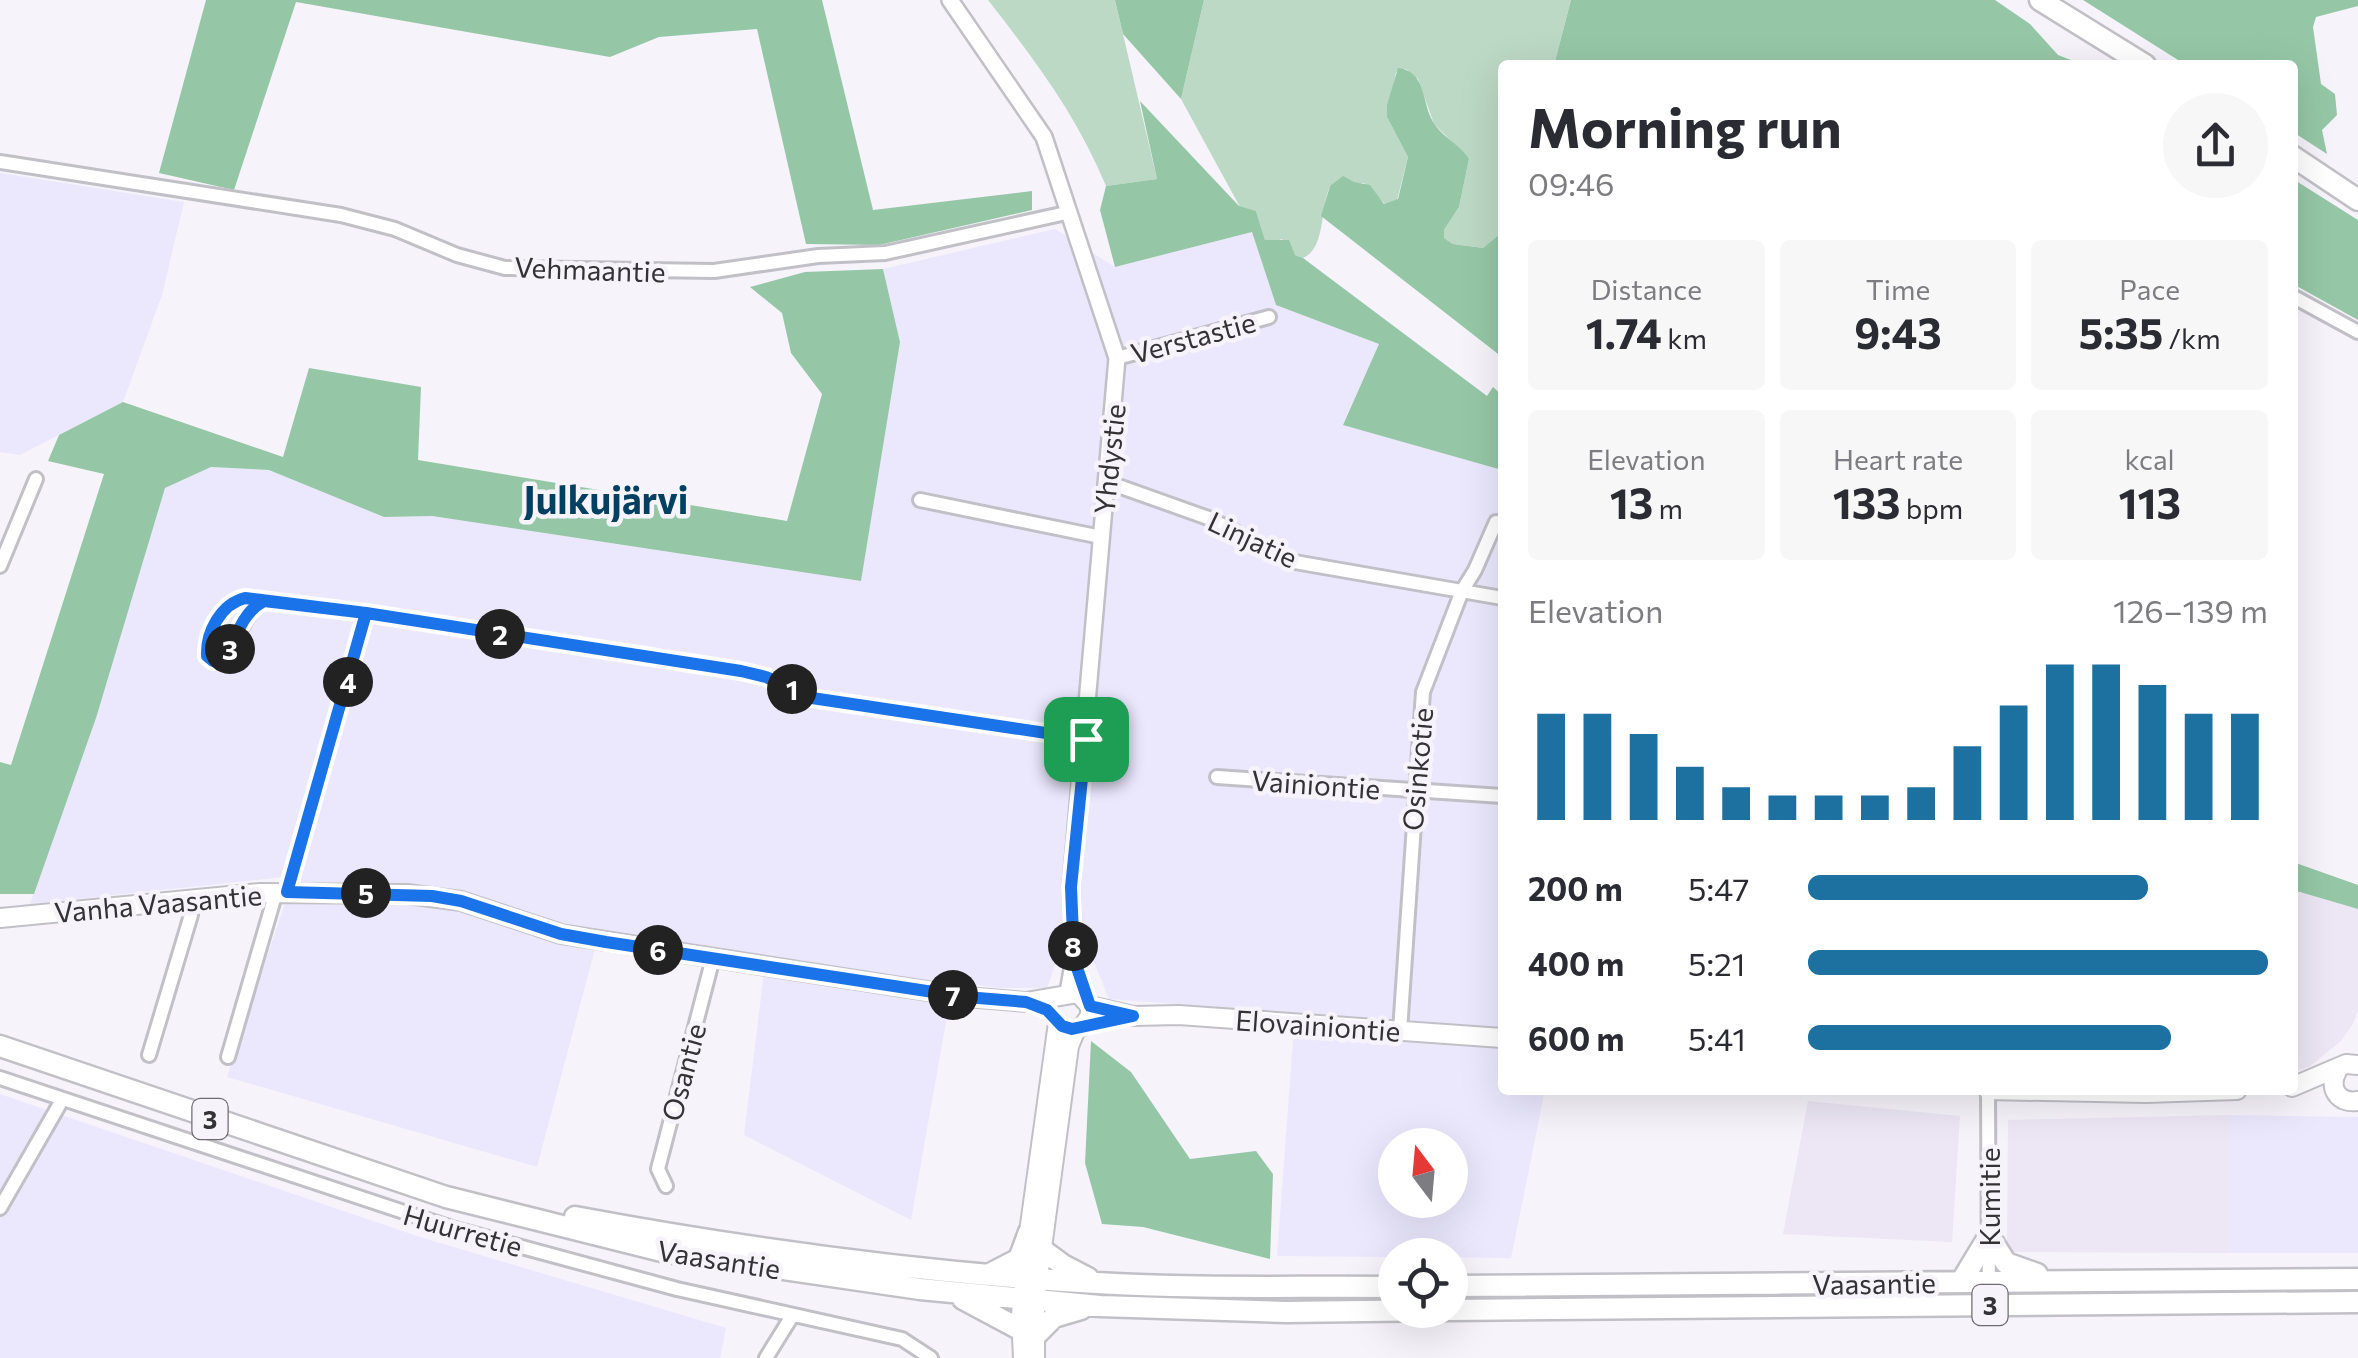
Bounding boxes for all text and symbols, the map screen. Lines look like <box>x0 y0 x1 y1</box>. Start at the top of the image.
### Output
text: Morning run <box>1528 92 1842 159</box>
button: share <box>2163 93 2268 198</box>
text: 09:46 <box>1528 163 1614 203</box>
street label: Vehmaantie <box>514 249 666 289</box>
text: Distance <box>1591 272 1702 306</box>
text: Time <box>1866 272 1930 306</box>
text: Pace <box>2119 272 2180 306</box>
street label: Verstastie <box>1127 304 1259 370</box>
text: 1.74 <box>1586 306 1662 358</box>
text: 9:43 <box>1854 306 1942 358</box>
text: 5:35 <box>2079 306 2163 358</box>
text: km <box>1662 321 1707 355</box>
text: /km <box>2163 321 2221 355</box>
street label: Yhdystie <box>1086 402 1132 516</box>
text: Elevation <box>1587 442 1705 476</box>
text: Heart rate <box>1833 442 1963 476</box>
text: kcal <box>2125 442 2175 476</box>
district label: Julkujärvi <box>524 475 688 522</box>
text: 13 <box>1610 476 1653 528</box>
text: 133 <box>1833 476 1900 528</box>
text: 113 <box>2118 476 2181 528</box>
text: m <box>1653 491 1683 525</box>
text: bpm <box>1900 491 1963 525</box>
street label: Linjatie <box>1203 504 1303 574</box>
text: Elevation <box>1528 590 1663 630</box>
text: 126–139 m <box>2113 590 2268 630</box>
pin: 2 <box>475 609 525 659</box>
text: 2 <box>492 617 508 651</box>
pin: 3 <box>205 624 255 674</box>
text: 3 <box>222 632 238 666</box>
pin: 4 <box>323 657 373 707</box>
pin: 1 <box>767 664 817 714</box>
text: 4 <box>339 665 357 699</box>
text: 1 <box>786 672 798 706</box>
pin <box>1044 697 1129 782</box>
street label: Osinkotie <box>1395 706 1439 832</box>
icon: arrive <box>1059 712 1114 767</box>
street label: Vainiontie <box>1250 763 1382 805</box>
pin: 5 <box>341 868 391 918</box>
text: 200 m <box>1528 868 1623 908</box>
text: 5:47 <box>1688 868 1749 908</box>
text: 5 <box>358 876 374 910</box>
street label: Vanha Vaasantie <box>53 877 263 929</box>
pin: 8 <box>1048 921 1098 971</box>
pin: 6 <box>633 925 683 975</box>
text: 8 <box>1064 929 1082 963</box>
text: 6 <box>649 933 667 967</box>
text: 400 m <box>1528 943 1624 983</box>
text: 5:21 <box>1688 943 1745 983</box>
pin: 7 <box>928 970 978 1020</box>
text: 7 <box>945 978 961 1012</box>
street label: Elovainiontie <box>1234 1002 1402 1048</box>
text: 600 m <box>1528 1018 1624 1058</box>
text: 5:41 <box>1688 1018 1746 1058</box>
street label: Osantie <box>654 1019 712 1125</box>
road number: 3 <box>192 1099 228 1139</box>
north arrow <box>1378 1128 1468 1218</box>
map controls <box>1378 1128 1468 1328</box>
street label: Kumitie <box>1972 1147 2006 1247</box>
street label: Huurretie <box>400 1197 526 1263</box>
street label: Vaasantie <box>655 1233 783 1285</box>
button: locate <box>1378 1238 1468 1328</box>
street label: Vaasantie <box>1812 1265 1936 1301</box>
road number: 3 <box>1972 1285 2008 1325</box>

